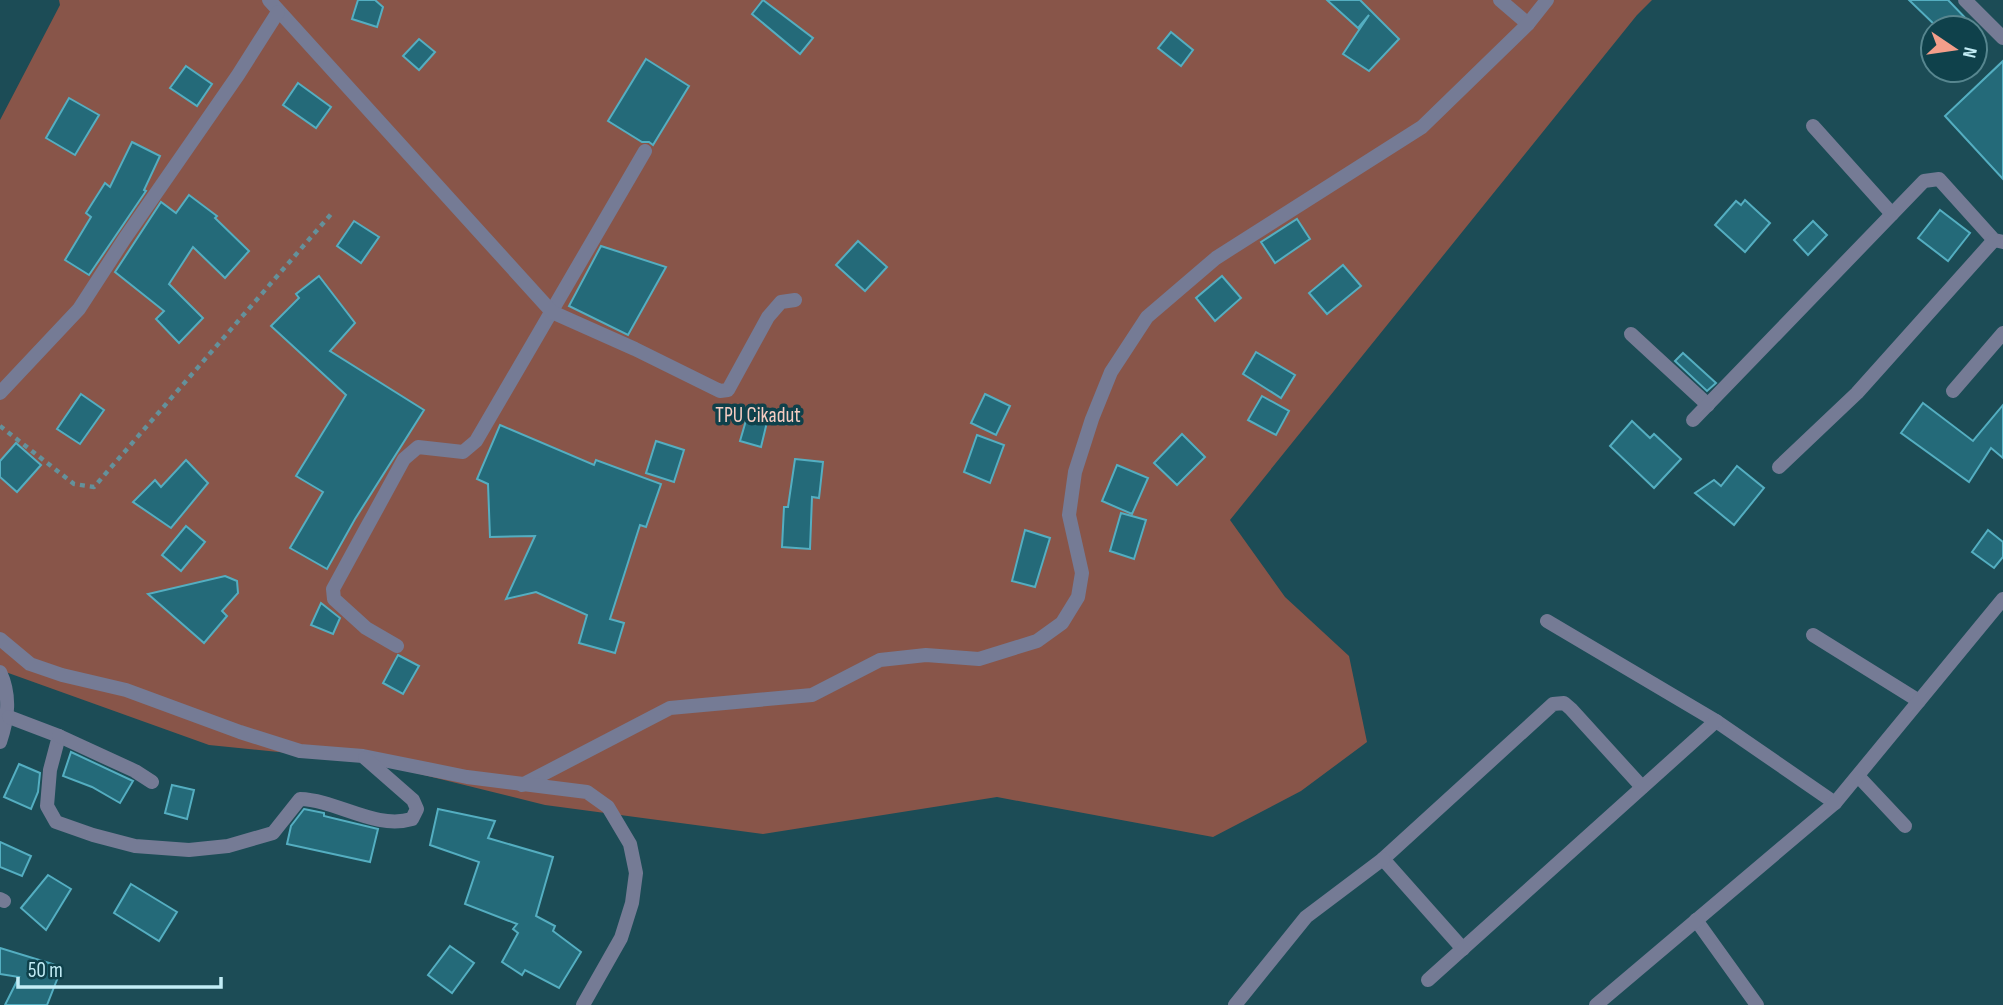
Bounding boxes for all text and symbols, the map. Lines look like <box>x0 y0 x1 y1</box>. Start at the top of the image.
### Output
north arrow <box>1919 14 1989 84</box>
text: N <box>1957 45 1981 60</box>
park label: TPU Cikadut <box>715 403 801 428</box>
scale bar <box>18 946 220 990</box>
text: 50 m <box>28 958 63 983</box>

